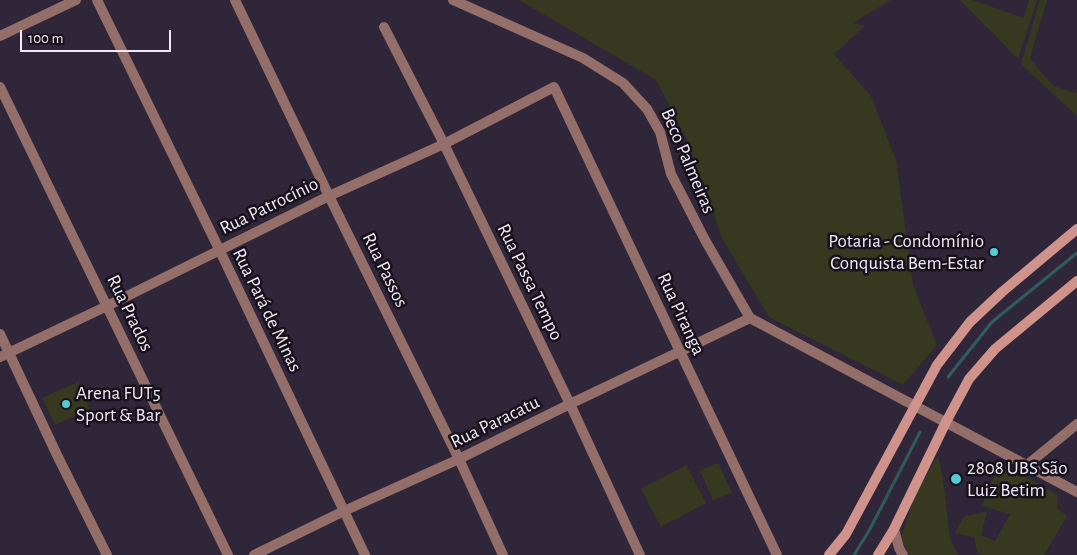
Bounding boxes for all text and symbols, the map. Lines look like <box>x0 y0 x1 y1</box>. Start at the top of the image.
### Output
scale bar <box>22 20 174 52</box>
text: 100 m <box>28 31 63 46</box>
street label: Beco Palmeiras <box>656 105 720 217</box>
street label: Rua Patrocínio <box>216 172 322 240</box>
street label: Rua Passa Tempo <box>492 220 568 344</box>
street label: Rua Passos <box>357 229 413 311</box>
place label: Potaria - Condomínio Conquista Bem-Estar <box>828 230 984 274</box>
street label: Rua Pará de Minas <box>227 245 307 375</box>
marker: Potaria - Condomínio Conquista Bem-Estar <box>988 246 1000 258</box>
street label: Rua Piranga <box>652 269 710 359</box>
street label: Rua Prados <box>102 271 158 355</box>
place label: Arena FUT5 Sport & Bar <box>76 382 161 426</box>
street label: Rua Paracatu <box>447 391 543 453</box>
marker: Arena FUT5 Sport & Bar <box>60 398 72 410</box>
place label: 2808 UBS São Luiz Betim <box>967 457 1068 501</box>
marker: 2808 UBS São Luiz Betim <box>949 472 963 486</box>

